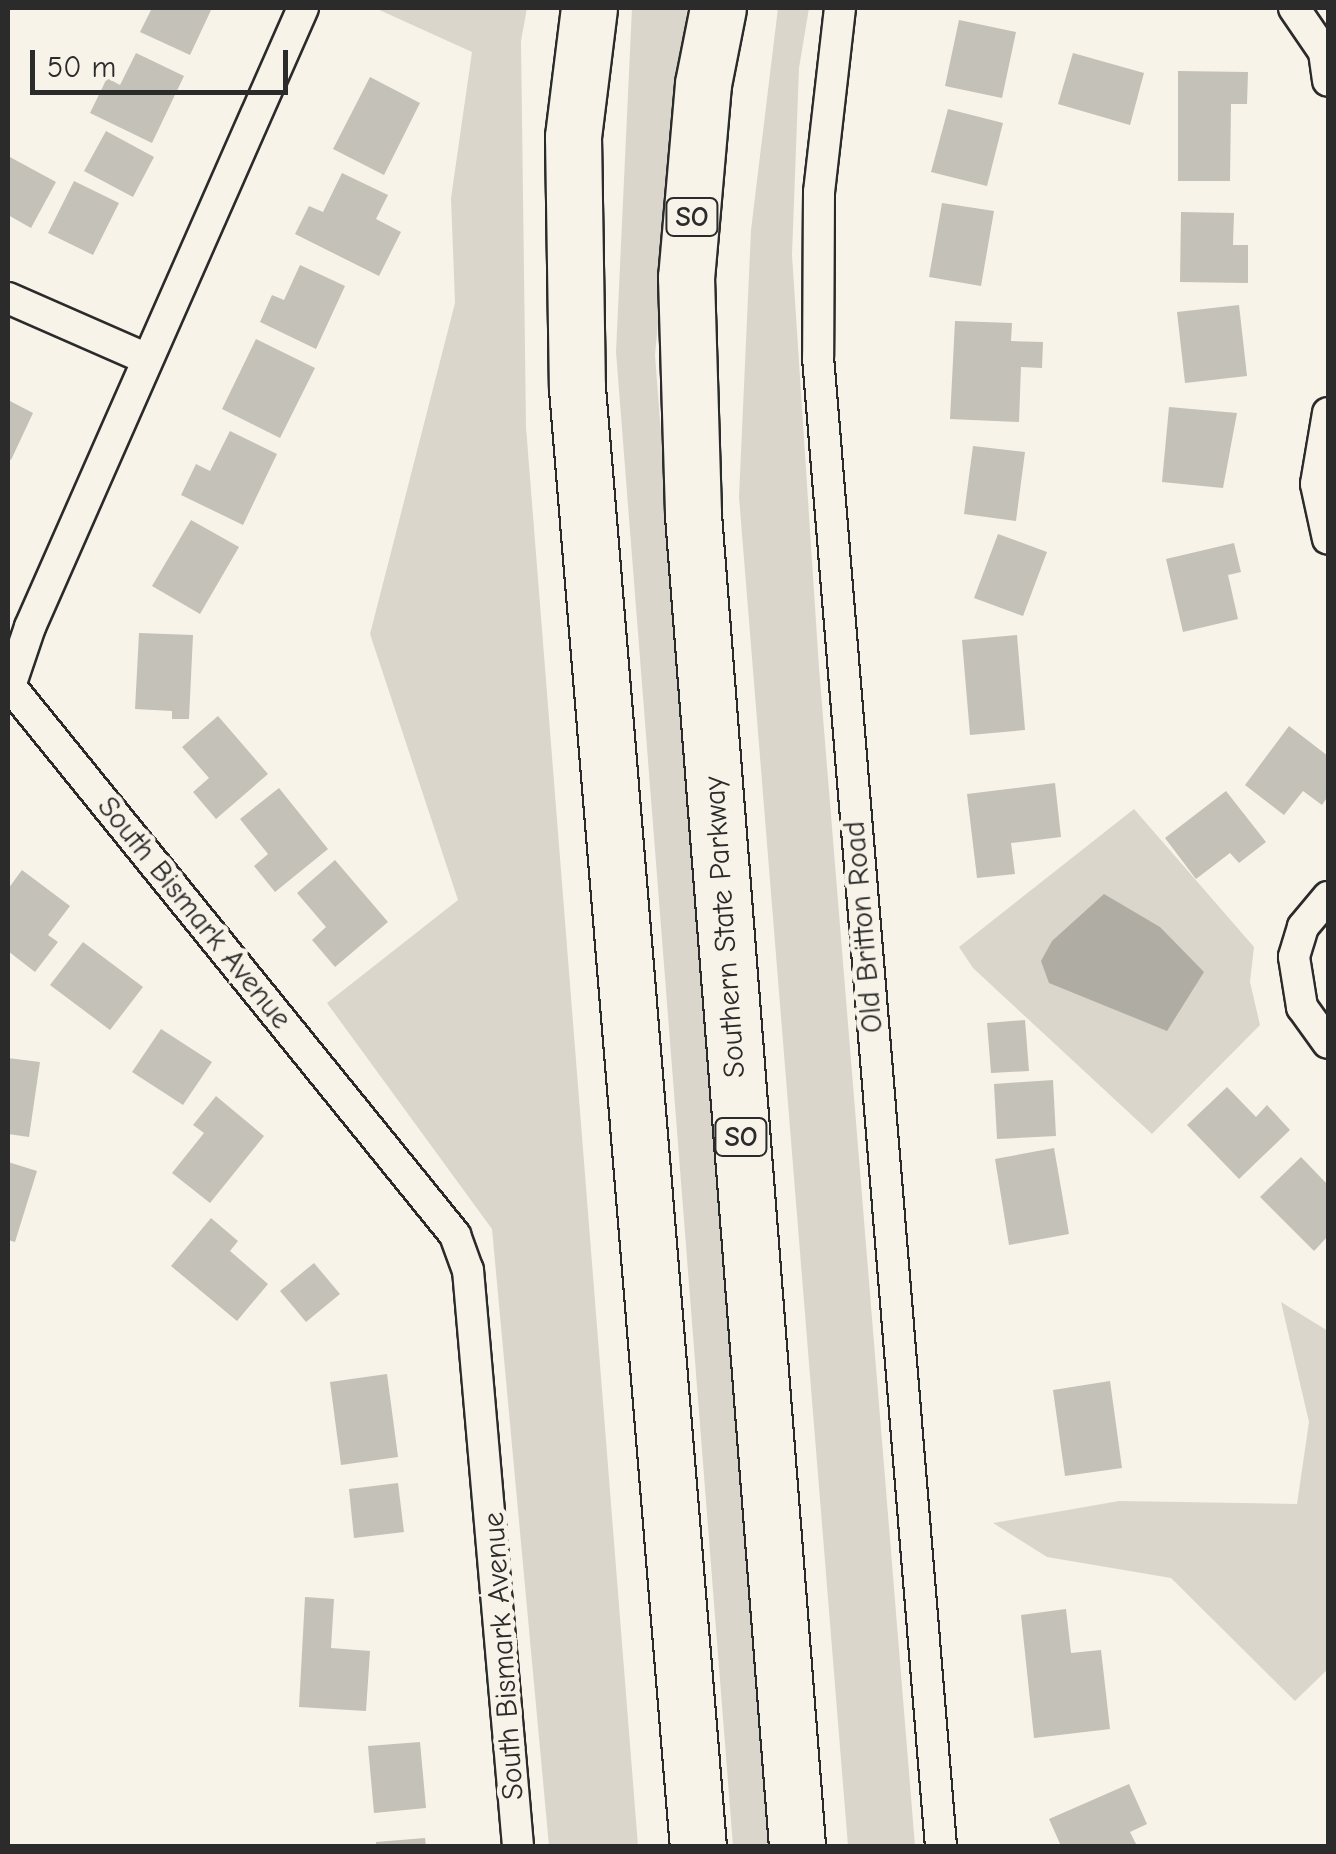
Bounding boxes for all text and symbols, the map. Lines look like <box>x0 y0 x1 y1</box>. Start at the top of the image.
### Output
scale bar <box>35 30 292 92</box>
text: 50 m <box>47 50 116 85</box>
road number: SO <box>664 194 720 240</box>
street label: Southern State Parkway <box>697 775 753 1079</box>
street label: South Bismark Avenue <box>89 790 299 1036</box>
street label: Old Britton Road <box>837 820 891 1034</box>
road number: SO <box>714 1114 768 1160</box>
street label: South Bismark Avenue <box>476 1511 532 1801</box>

